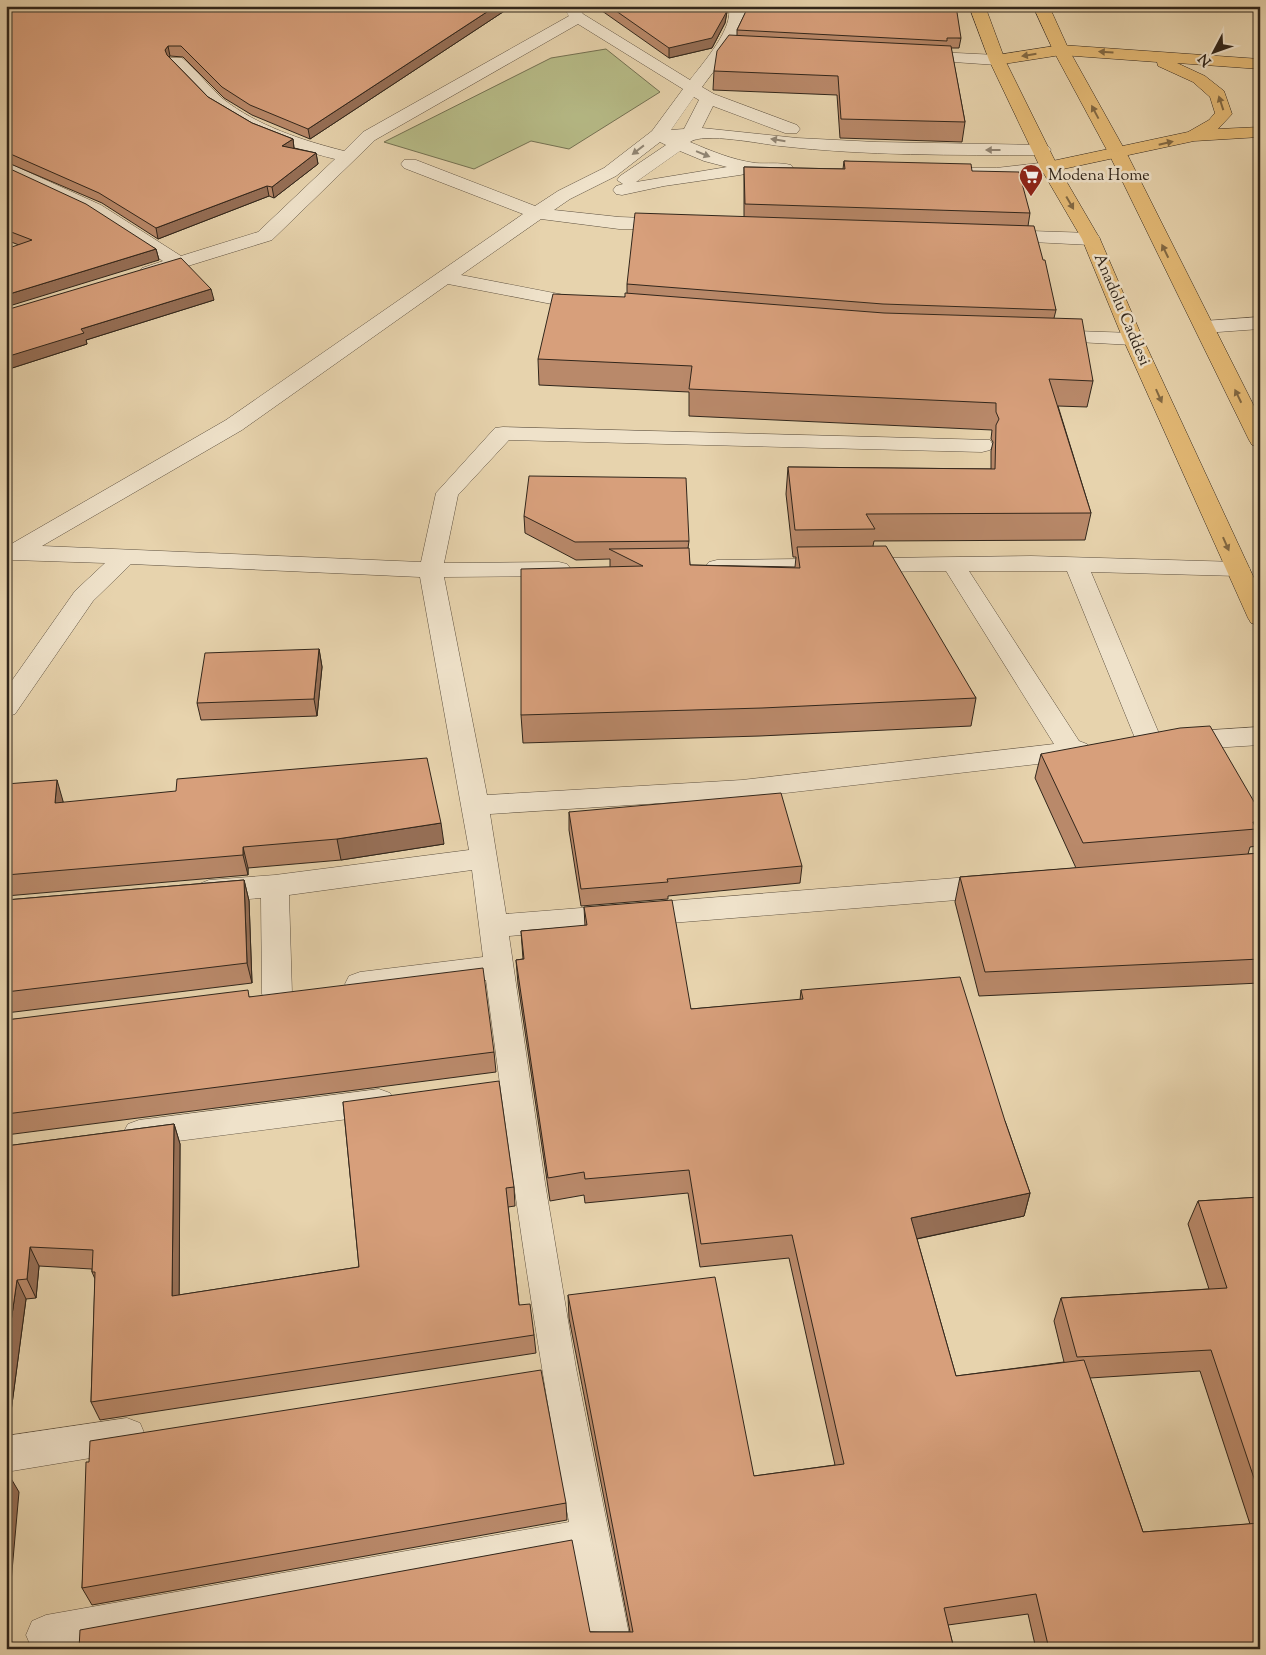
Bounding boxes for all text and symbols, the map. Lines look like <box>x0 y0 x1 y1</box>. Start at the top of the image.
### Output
north arrow <box>1188 28 1238 78</box>
one-way arrow <box>1098 48 1114 56</box>
text: N <box>1194 48 1217 70</box>
one-way arrow <box>1021 51 1037 59</box>
one-way arrow <box>1217 96 1224 111</box>
one-way arrow <box>1091 104 1099 119</box>
one-way arrow <box>770 136 786 144</box>
one-way arrow <box>1158 139 1173 147</box>
one-way arrow <box>632 145 645 156</box>
one-way arrow <box>985 146 1001 154</box>
one-way arrow <box>696 150 711 158</box>
supermarket icon: Modena Home <box>1018 163 1044 197</box>
place label: Modena Home <box>1048 165 1150 188</box>
one-way arrow <box>1066 196 1074 210</box>
one-way arrow <box>1161 244 1169 258</box>
street label: Anadolu Caddesi <box>1087 250 1155 370</box>
one-way arrow <box>1155 389 1163 403</box>
one-way arrow <box>1234 389 1242 403</box>
one-way arrow <box>1223 537 1231 551</box>

